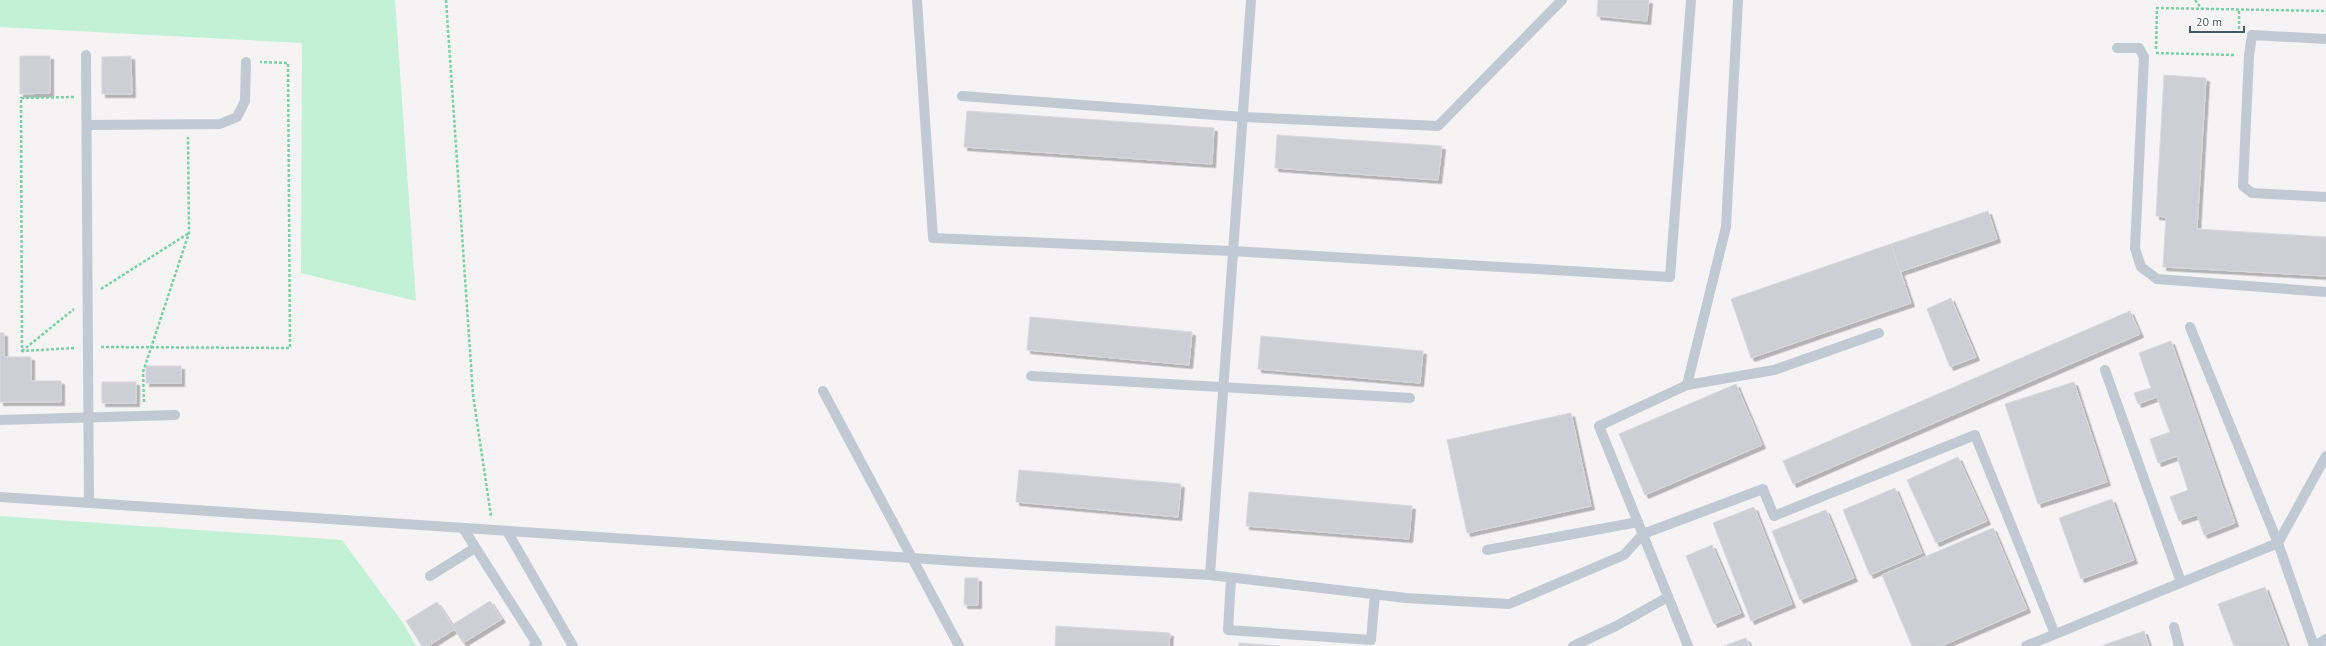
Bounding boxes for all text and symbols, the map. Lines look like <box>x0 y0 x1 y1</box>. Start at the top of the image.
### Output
scale bar <box>2190 8 2244 34</box>
text: 20 m <box>2196 14 2222 29</box>

